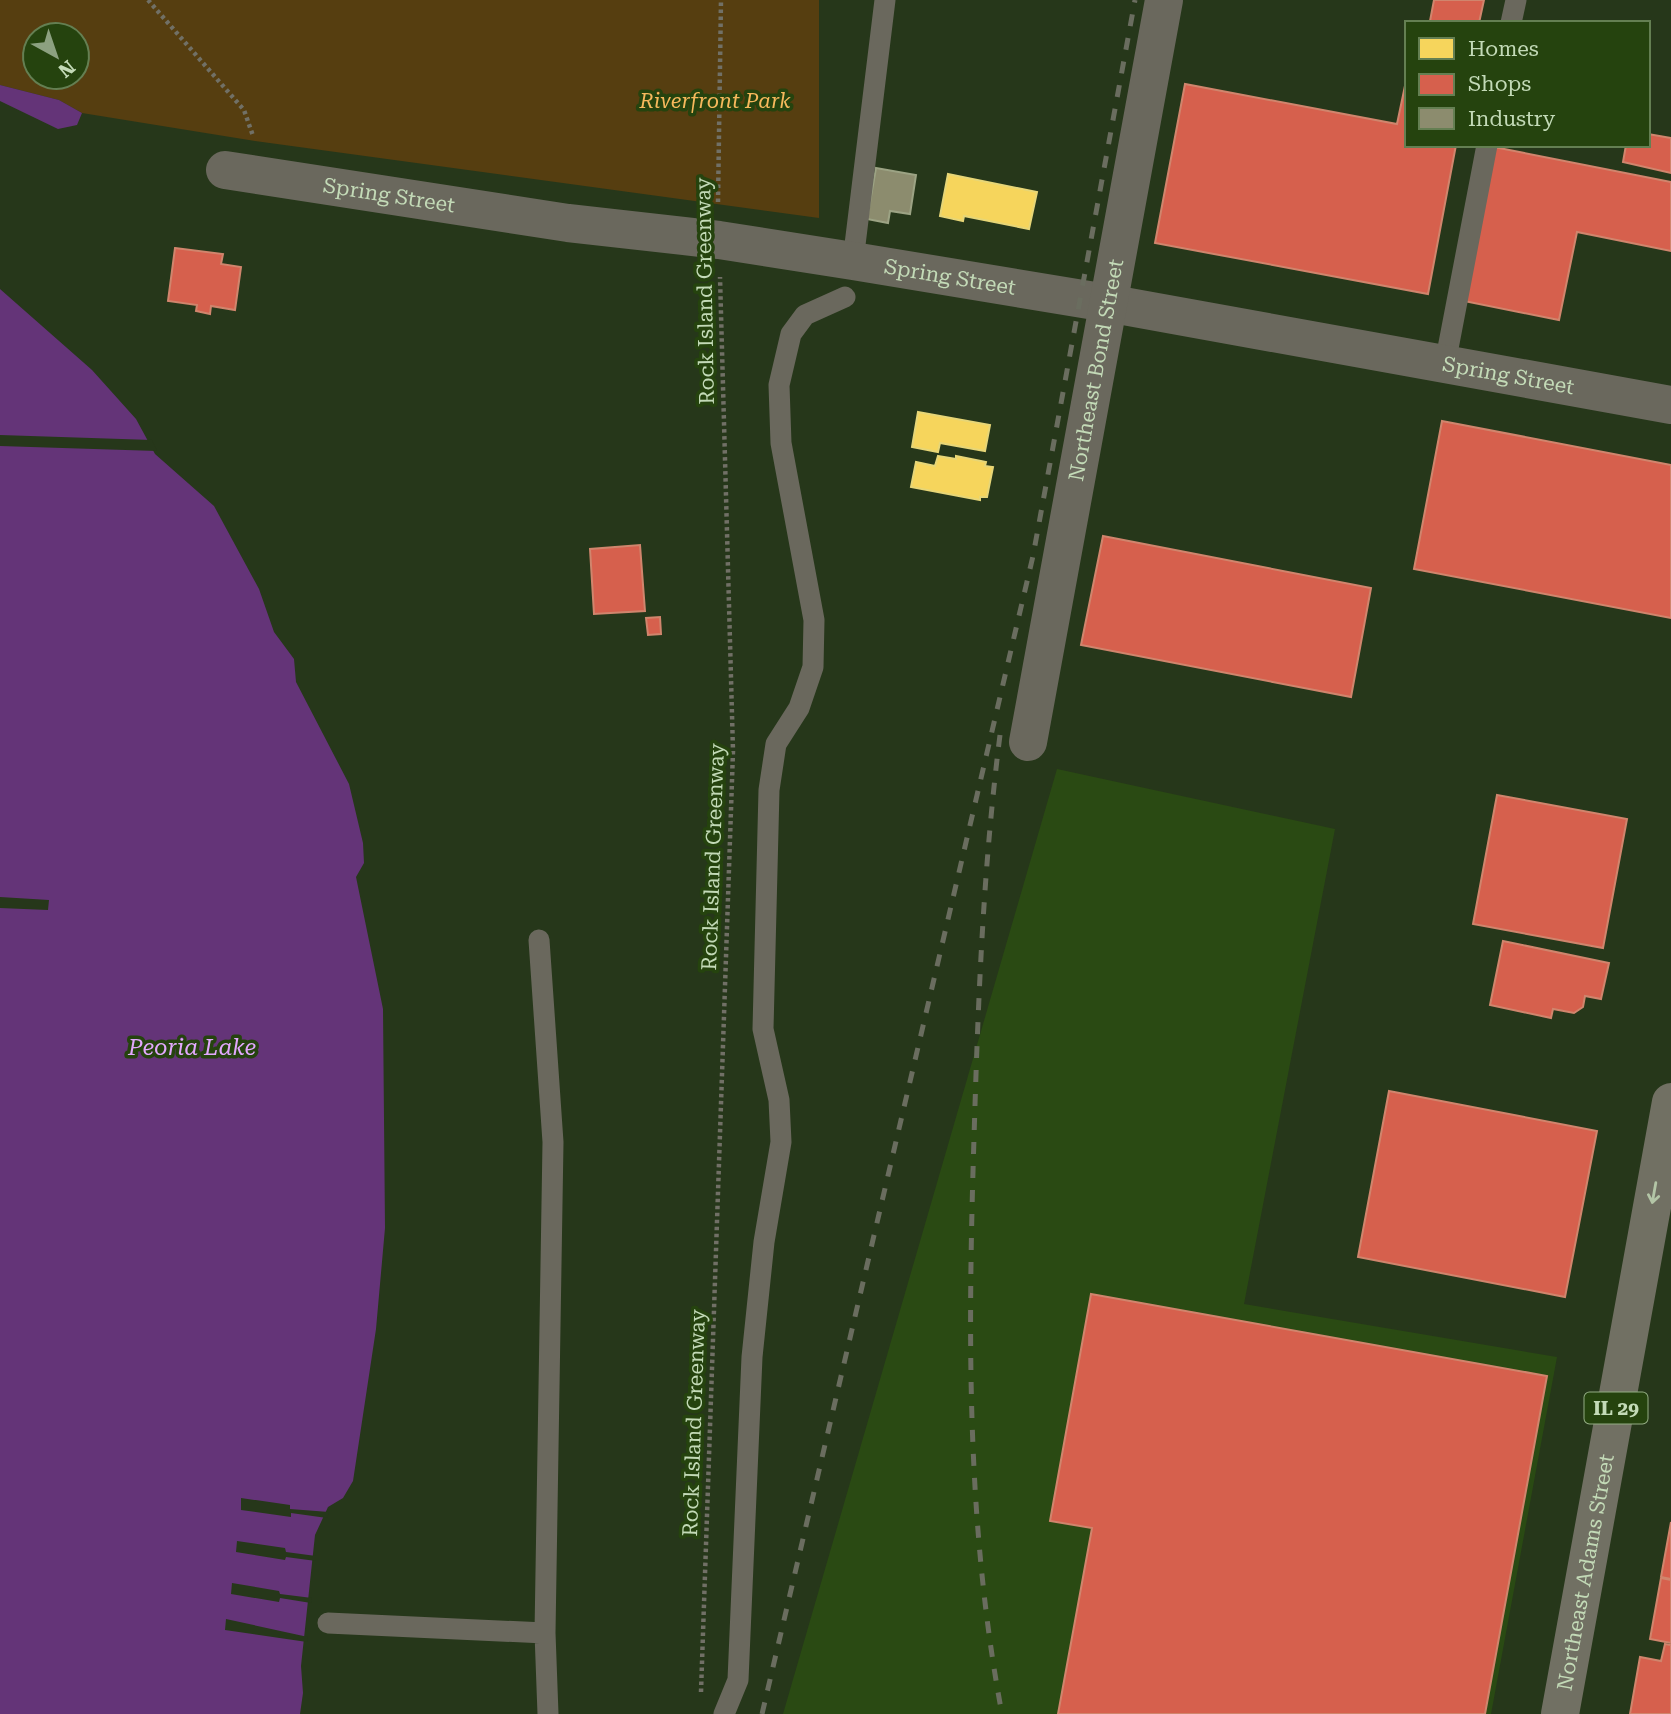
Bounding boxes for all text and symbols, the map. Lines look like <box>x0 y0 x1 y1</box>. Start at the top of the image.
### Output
north arrow <box>21 21 91 91</box>
legend <box>1405 21 1650 147</box>
text: Homes <box>1468 37 1539 61</box>
text: N <box>53 55 80 82</box>
text: Shops <box>1468 72 1531 96</box>
park label: Riverfront Park <box>638 89 791 113</box>
text: Industry <box>1468 107 1556 131</box>
street label: Spring Street <box>321 173 457 217</box>
street label: Rock Island Greenway <box>691 177 719 405</box>
street label: Spring Street <box>882 254 1018 300</box>
street label: Northeast Bond Street <box>1064 257 1128 483</box>
street label: Spring Street <box>1441 352 1576 399</box>
street label: Rock Island Greenway <box>697 742 729 971</box>
water label: Peoria Lake <box>127 1034 256 1061</box>
one-way arrow <box>1647 1181 1661 1204</box>
street label: Rock Island Greenway <box>678 1308 710 1537</box>
road number: IL 29 <box>1584 1392 1648 1424</box>
street label: Northeast Adams Street <box>1552 1452 1619 1693</box>

